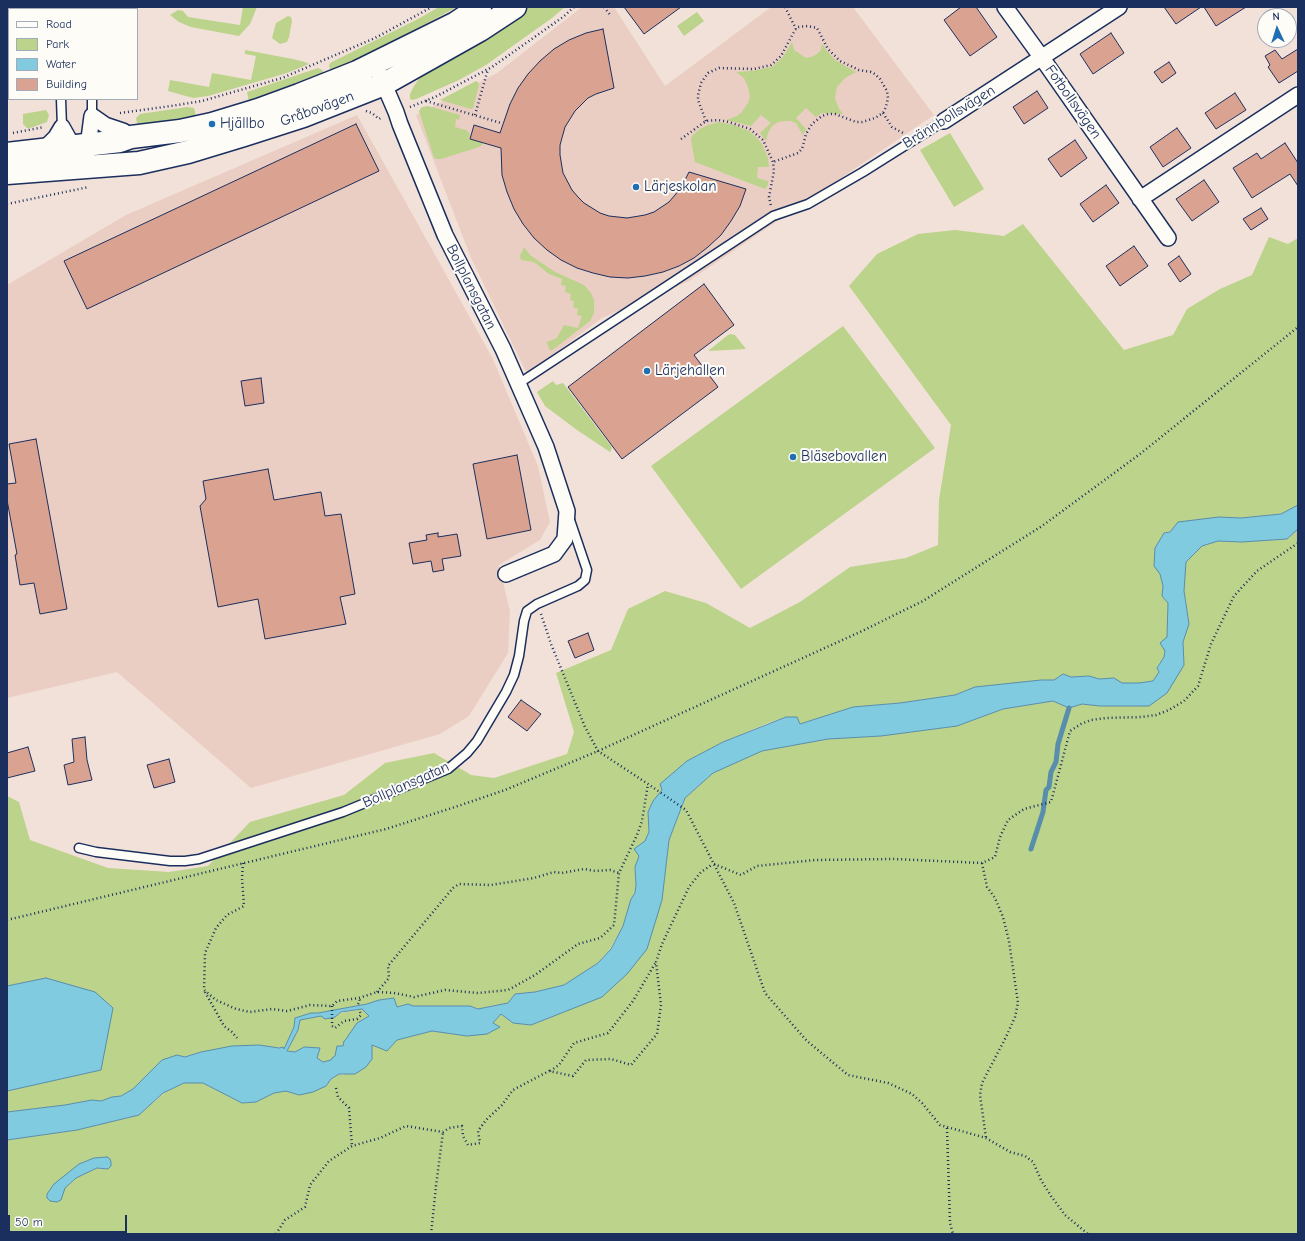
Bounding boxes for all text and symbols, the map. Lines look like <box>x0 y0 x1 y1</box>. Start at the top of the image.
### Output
legend <box>8 8 138 100</box>
north arrow <box>1257 8 1297 48</box>
text: N <box>1272 10 1280 23</box>
text: Road <box>46 17 72 31</box>
text: Park <box>46 37 69 51</box>
text: Water <box>46 57 76 71</box>
street label: Fotbollsvägen <box>1041 62 1105 142</box>
text: Building <box>46 77 87 91</box>
street label: Brännbollsvägen <box>900 81 998 153</box>
street label: Gråbovägen <box>278 87 356 131</box>
place label: Hjällbo <box>220 115 265 133</box>
marker: Hjällbo <box>207 119 217 129</box>
place label: Lärjeskolan <box>644 178 716 196</box>
marker: Lärjeskolan <box>631 182 641 192</box>
street label: Bollplansgatan <box>442 242 500 332</box>
place label: Lärjehallen <box>655 362 725 380</box>
marker: Lärjehallen <box>642 366 652 376</box>
place label: Bläsebovallen <box>801 448 887 466</box>
marker: Bläsebovallen <box>788 452 798 462</box>
street label: Bollplansgatan <box>360 758 452 812</box>
scale bar <box>10 1207 129 1233</box>
text: 50 m <box>15 1215 43 1229</box>

